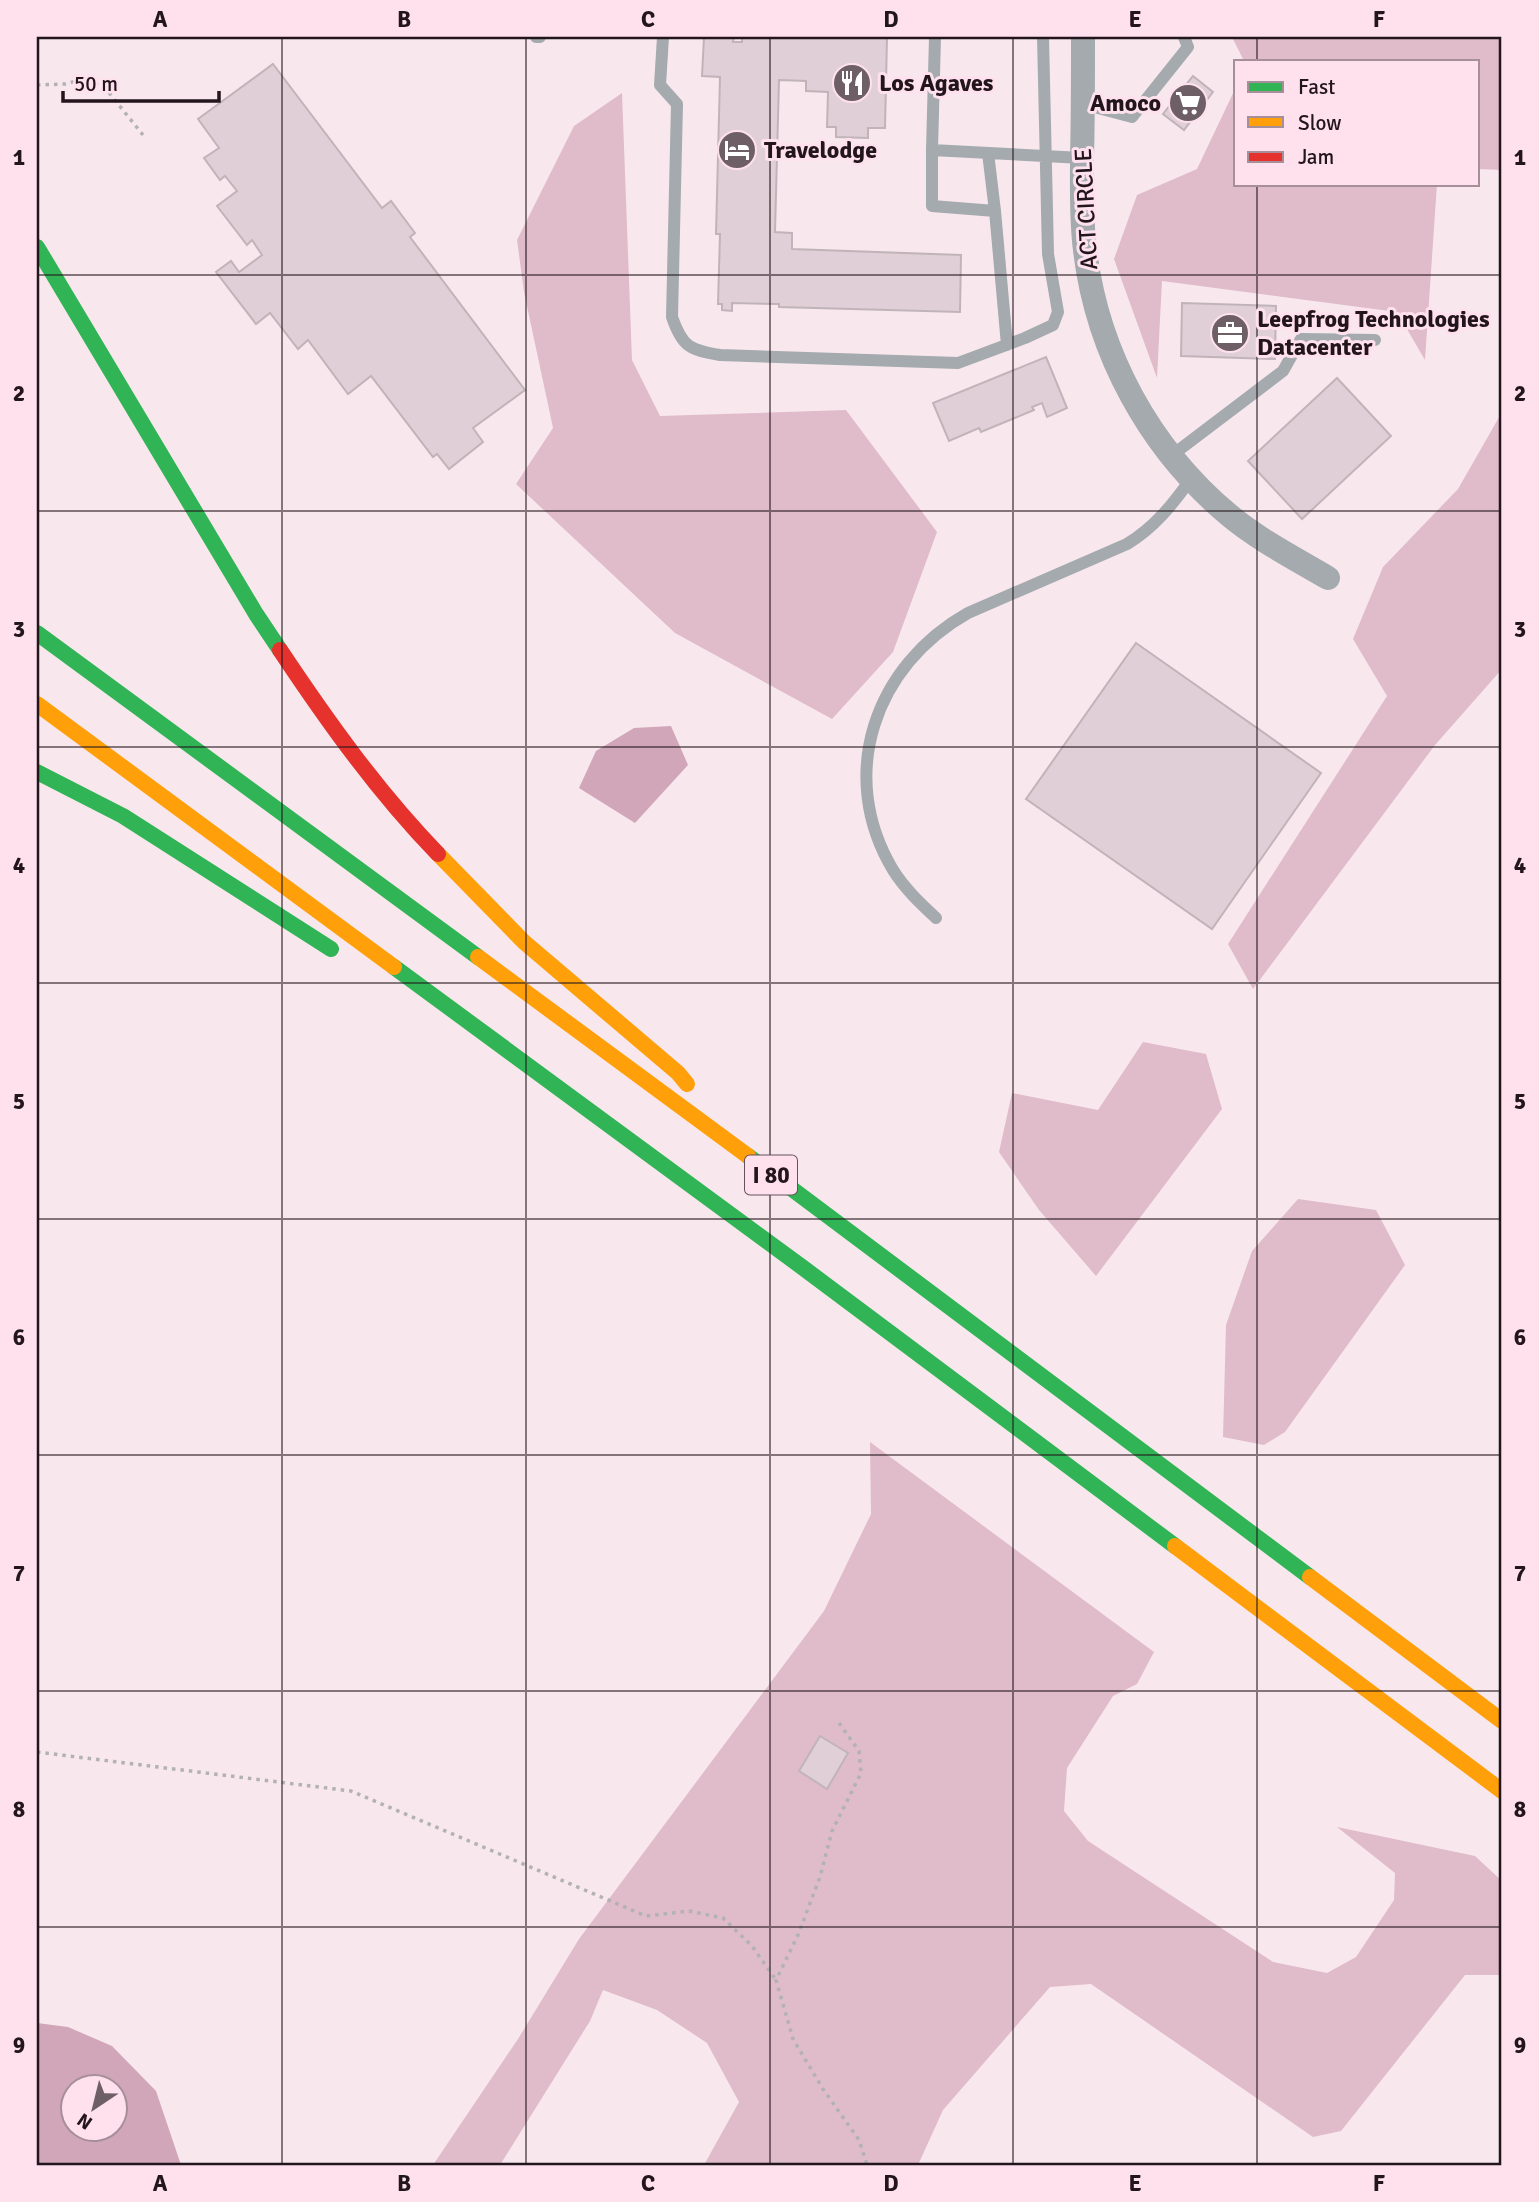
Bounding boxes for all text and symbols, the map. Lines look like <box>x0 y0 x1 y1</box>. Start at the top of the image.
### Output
text: A <box>153 5 168 34</box>
text: B <box>397 5 411 34</box>
text: C <box>641 5 655 34</box>
text: D <box>883 5 899 34</box>
text: E <box>1128 5 1142 34</box>
text: F <box>1373 5 1385 34</box>
scale bar <box>63 60 219 104</box>
legend <box>1234 60 1480 186</box>
restaurant icon: Los Agaves <box>831 62 873 104</box>
place label: Los Agaves <box>879 68 994 98</box>
text: 50 m <box>74 71 118 97</box>
text: Fast <box>1298 74 1335 100</box>
supermarket icon: Amoco <box>1167 82 1209 124</box>
place label: Amoco <box>1090 88 1161 118</box>
text: Slow <box>1298 110 1342 136</box>
hotel icon: Travelodge <box>716 129 758 171</box>
place label: Travelodge <box>764 135 877 165</box>
text: 1 <box>13 143 25 172</box>
text: 1 <box>1514 143 1526 172</box>
text: Jam <box>1298 144 1334 170</box>
street label: ACT CIRCLE <box>1068 147 1104 271</box>
place label: Leepfrog Technologies Datacenter <box>1257 304 1490 362</box>
office icon: Leepfrog Technologies Datacenter <box>1209 312 1251 354</box>
text: 2 <box>13 379 25 408</box>
text: 2 <box>1514 379 1526 408</box>
text: 3 <box>13 615 25 644</box>
text: 3 <box>1514 615 1526 644</box>
text: 4 <box>13 851 25 880</box>
text: 4 <box>1514 851 1526 880</box>
text: 5 <box>13 1087 25 1116</box>
text: 5 <box>1514 1087 1526 1116</box>
road number: I 80 <box>745 1156 797 1194</box>
text: 6 <box>13 1323 25 1352</box>
text: 6 <box>1514 1323 1526 1352</box>
text: 7 <box>13 1559 25 1588</box>
text: 7 <box>1514 1559 1526 1588</box>
text: 8 <box>13 1795 25 1824</box>
text: 8 <box>1514 1795 1526 1824</box>
text: 9 <box>13 2031 25 2060</box>
text: 9 <box>1514 2031 1526 2060</box>
north arrow <box>60 2072 130 2142</box>
text: N <box>73 2107 97 2135</box>
text: A <box>153 2169 168 2198</box>
text: B <box>397 2169 411 2198</box>
text: C <box>641 2169 655 2198</box>
text: D <box>883 2169 899 2198</box>
text: E <box>1128 2169 1142 2198</box>
text: F <box>1373 2169 1385 2198</box>

